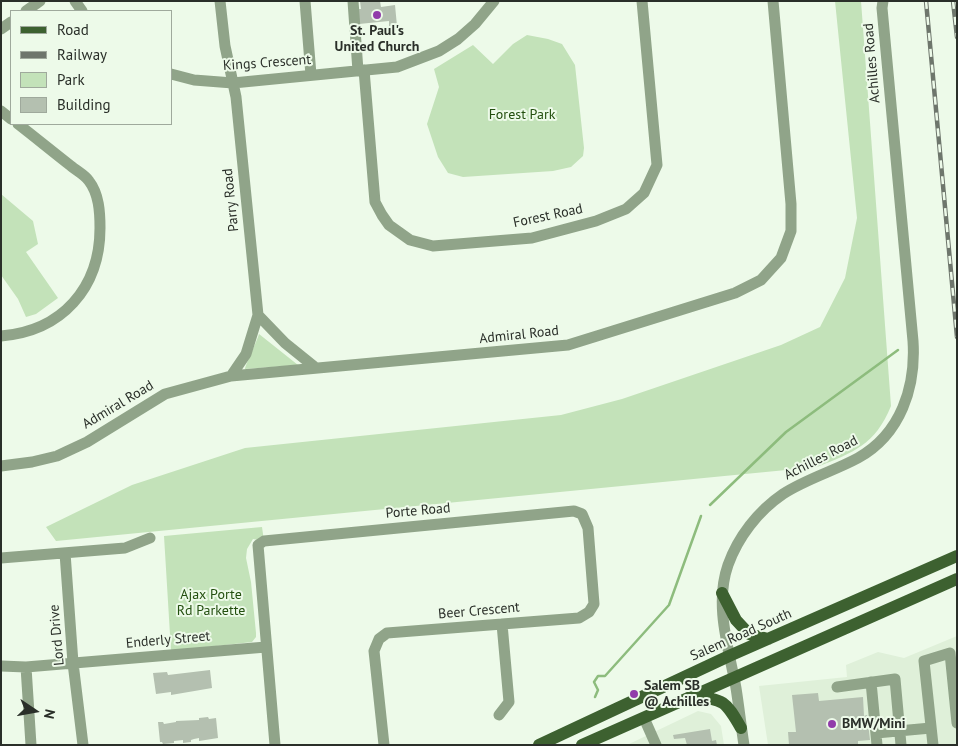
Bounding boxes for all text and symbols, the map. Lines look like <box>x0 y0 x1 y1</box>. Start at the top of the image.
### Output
marker: St. Paul's United Church <box>371 9 383 21</box>
legend <box>10 10 172 125</box>
text: Road <box>57 20 89 39</box>
street label: Achilles Road <box>860 22 884 104</box>
place label: St. Paul's United Church <box>335 23 419 56</box>
text: Railway <box>57 45 107 64</box>
street label: Kings Crescent <box>222 52 312 74</box>
text: Park <box>57 70 85 89</box>
text: Building <box>57 95 111 114</box>
park label: Forest Park <box>489 107 555 123</box>
street label: Parry Road <box>219 167 243 233</box>
street label: Forest Road <box>512 200 584 232</box>
street label: Admiral Road <box>478 322 560 348</box>
street label: Admiral Road <box>79 377 157 433</box>
street label: Achilles Road <box>781 432 861 484</box>
street label: Porte Road <box>385 500 451 522</box>
park label: Ajax Porte Rd Parkette <box>177 587 245 620</box>
street label: Beer Crescent <box>438 599 520 623</box>
street label: Lord Drive <box>46 604 68 666</box>
street label: Salem Road South <box>688 605 794 665</box>
street label: Enderly Street <box>125 628 211 652</box>
place label: Salem SB @ Achilles <box>644 678 709 710</box>
north arrow <box>10 686 60 736</box>
marker: Salem SB @ Achilles <box>628 688 640 700</box>
text: N <box>40 708 59 720</box>
place label: BMW/Mini <box>842 716 906 732</box>
marker: BMW/Mini <box>826 718 838 730</box>

